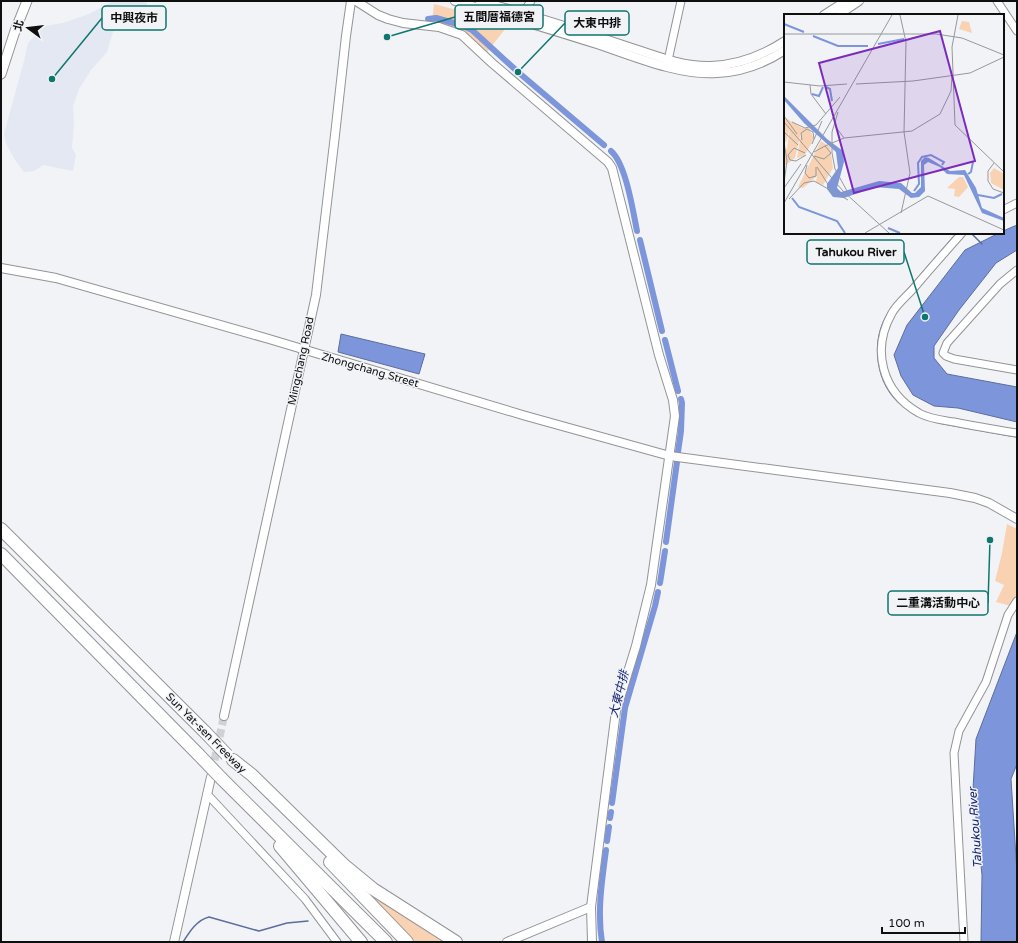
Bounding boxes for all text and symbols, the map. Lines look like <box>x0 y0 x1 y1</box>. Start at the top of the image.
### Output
callout: 五間厝福德宮 <box>455 5 543 29</box>
callout: 中興夜市 <box>102 6 166 30</box>
north arrow <box>8 8 48 48</box>
text: 五間厝福德宮 <box>463 10 535 24</box>
text: 中興夜市 <box>110 11 158 25</box>
callout: 大東中排 <box>565 11 629 35</box>
inset map <box>784 14 1004 234</box>
text: 大東中排 <box>573 16 621 30</box>
text: 北 <box>11 19 27 33</box>
callout: Tahukou River <box>807 240 904 264</box>
text: Tahukou River <box>814 245 897 259</box>
street label: Mingchang Road <box>285 316 317 406</box>
street label: Zhongchang Street <box>320 350 420 390</box>
callout: 二重溝活動中心 <box>888 591 988 615</box>
text: 二重溝活動中心 <box>896 596 980 610</box>
water label: 大東中排 <box>606 667 632 719</box>
street label: Sun Yat-sen Freeway <box>163 690 249 776</box>
water label: Tahukou River <box>965 786 985 869</box>
scale bar <box>882 909 965 935</box>
text: 100 m <box>888 916 925 930</box>

